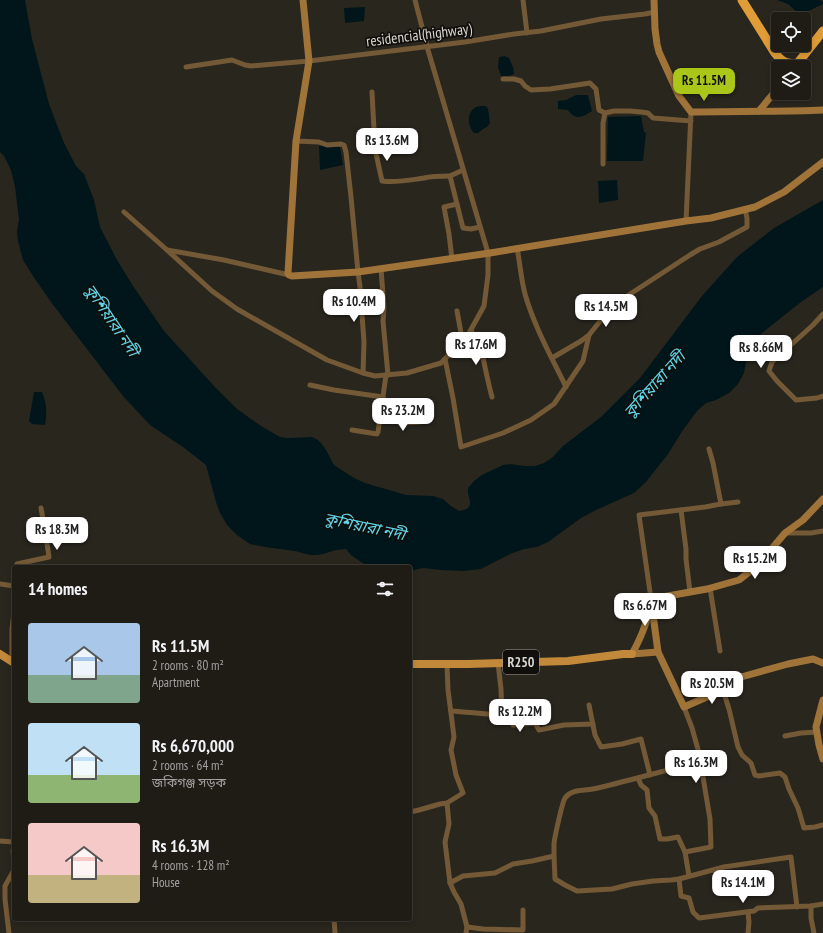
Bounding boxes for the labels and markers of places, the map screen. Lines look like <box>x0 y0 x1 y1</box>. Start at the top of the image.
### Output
pin: Rs 11.5M <box>663 68 745 102</box>
pin: Rs 13.6M <box>346 128 428 162</box>
pin: Rs 10.4M <box>313 289 395 323</box>
pin: Rs 14.5M <box>565 294 647 328</box>
pin: Rs 17.6M <box>435 332 517 366</box>
pin: Rs 8.66M <box>720 335 802 369</box>
pin: Rs 23.2M <box>362 398 444 432</box>
pin: Rs 18.3M <box>16 517 98 551</box>
pin: Rs 15.2M <box>714 546 796 580</box>
pin: Rs 6.67M <box>604 593 686 627</box>
pin: Rs 20.5M <box>671 671 753 705</box>
pin: Rs 12.2M <box>479 699 561 733</box>
pin: Rs 16.3M <box>655 750 737 784</box>
pin: Rs 14.1M <box>702 870 784 904</box>

